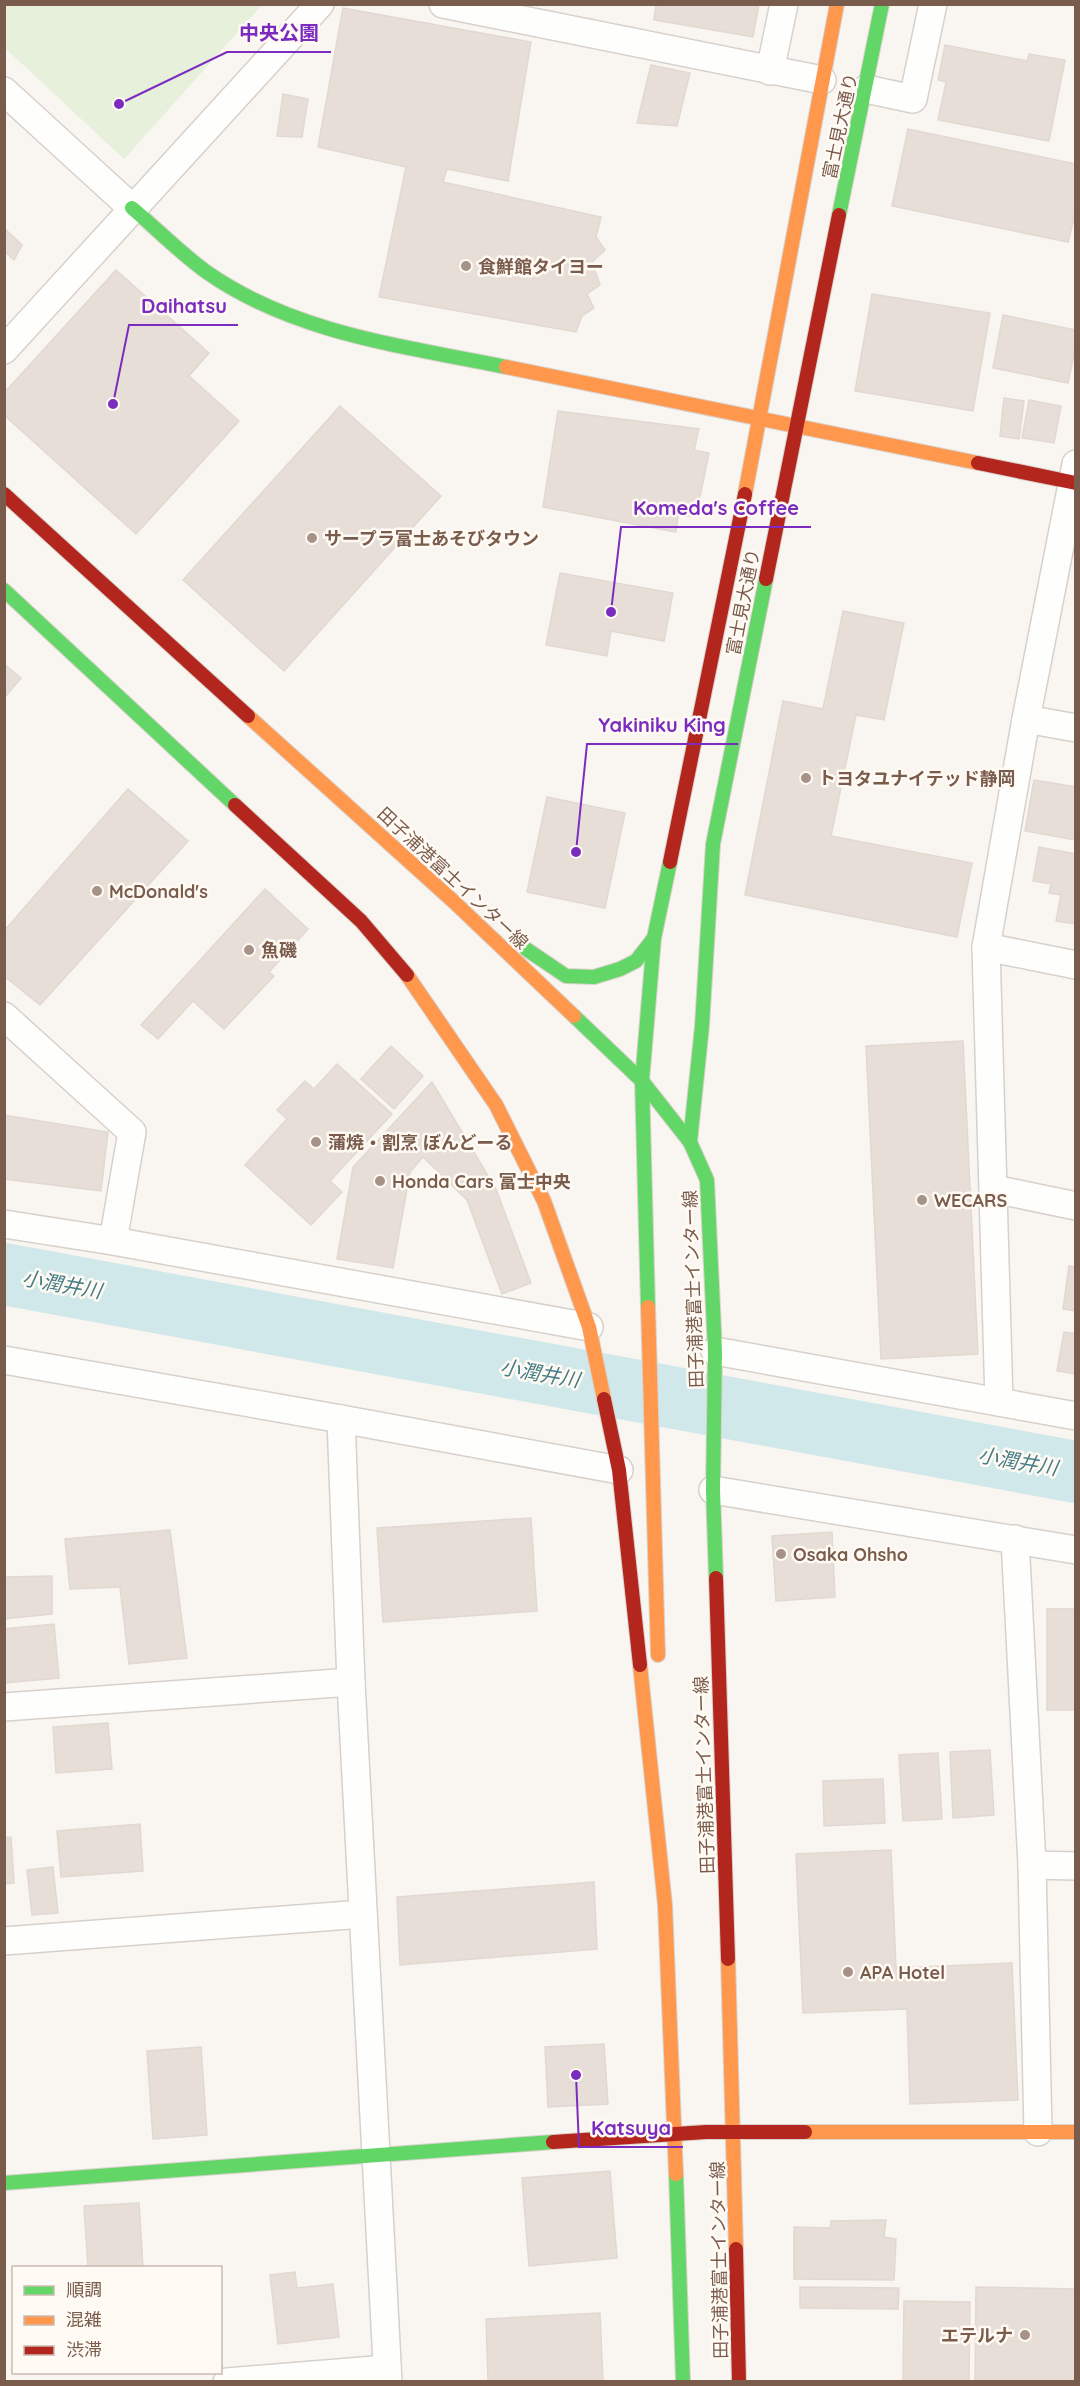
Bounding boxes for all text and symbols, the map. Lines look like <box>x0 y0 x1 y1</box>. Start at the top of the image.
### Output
callout: 中央公園 <box>227 14 331 52</box>
text: 中央公園 <box>239 20 319 45</box>
street label: 富士見大通り <box>818 71 862 181</box>
place label: 食鮮館タイヨー <box>478 255 604 278</box>
marker: 食鮮館タイヨー <box>459 259 473 273</box>
callout: Daihatsu <box>129 287 238 325</box>
text: Daihatsu <box>141 293 227 318</box>
callout: Komeda's Coffee <box>621 489 811 527</box>
text: Komeda's Coffee <box>633 495 799 520</box>
place label: サープラ富士あそびタウン <box>324 527 539 550</box>
marker: サープラ富士あそびタウン <box>305 531 319 545</box>
street label: 富士見大通り <box>721 547 765 657</box>
callout: Yakiniku King <box>587 706 738 744</box>
text: Yakiniku King <box>598 712 726 737</box>
place label: トヨタユナイテッド静岡 <box>818 767 1016 790</box>
marker: トヨタユナイテッド静岡 <box>799 771 813 785</box>
street label: 田子浦港富士インター線 <box>373 802 533 954</box>
place label: McDonald's <box>109 880 208 903</box>
marker: McDonald's <box>90 884 104 898</box>
place label: 魚磯 <box>261 939 297 962</box>
marker: 魚磯 <box>242 943 256 957</box>
place label: 蒲焼・割烹 ぼんどーる <box>328 1131 513 1154</box>
marker: 蒲焼・割烹 ぼんどーる <box>309 1135 323 1149</box>
place label: Honda Cars 富士中央 <box>392 1170 571 1193</box>
marker: Honda Cars 富士中央 <box>373 1174 387 1188</box>
place label: WECARS <box>934 1189 1007 1212</box>
street label: 田子浦港富士インター線 <box>678 1190 708 1388</box>
marker: WECARS <box>915 1193 929 1207</box>
water label: 小潤井川 <box>20 1265 106 1304</box>
water label: 小潤井川 <box>498 1354 584 1393</box>
water label: 小潤井川 <box>976 1442 1062 1481</box>
place label: Osaka Ohsho <box>793 1543 908 1566</box>
marker: Osaka Ohsho <box>774 1547 788 1561</box>
street label: 田子浦港富士インター線 <box>689 1676 719 1874</box>
place label: APA Hotel <box>860 1961 945 1984</box>
marker: APA Hotel <box>841 1965 855 1979</box>
callout: Katsuya <box>579 2109 683 2147</box>
text: Katsuya <box>591 2115 671 2140</box>
street label: 田子浦港富士インター線 <box>706 2161 732 2359</box>
legend <box>12 2266 222 2374</box>
text: 順調 <box>66 2278 102 2301</box>
text: 混雑 <box>66 2308 102 2331</box>
place label: エテルナ <box>941 2324 1013 2347</box>
marker: エテルナ <box>1018 2328 1032 2342</box>
text: 渋滞 <box>66 2338 102 2361</box>

